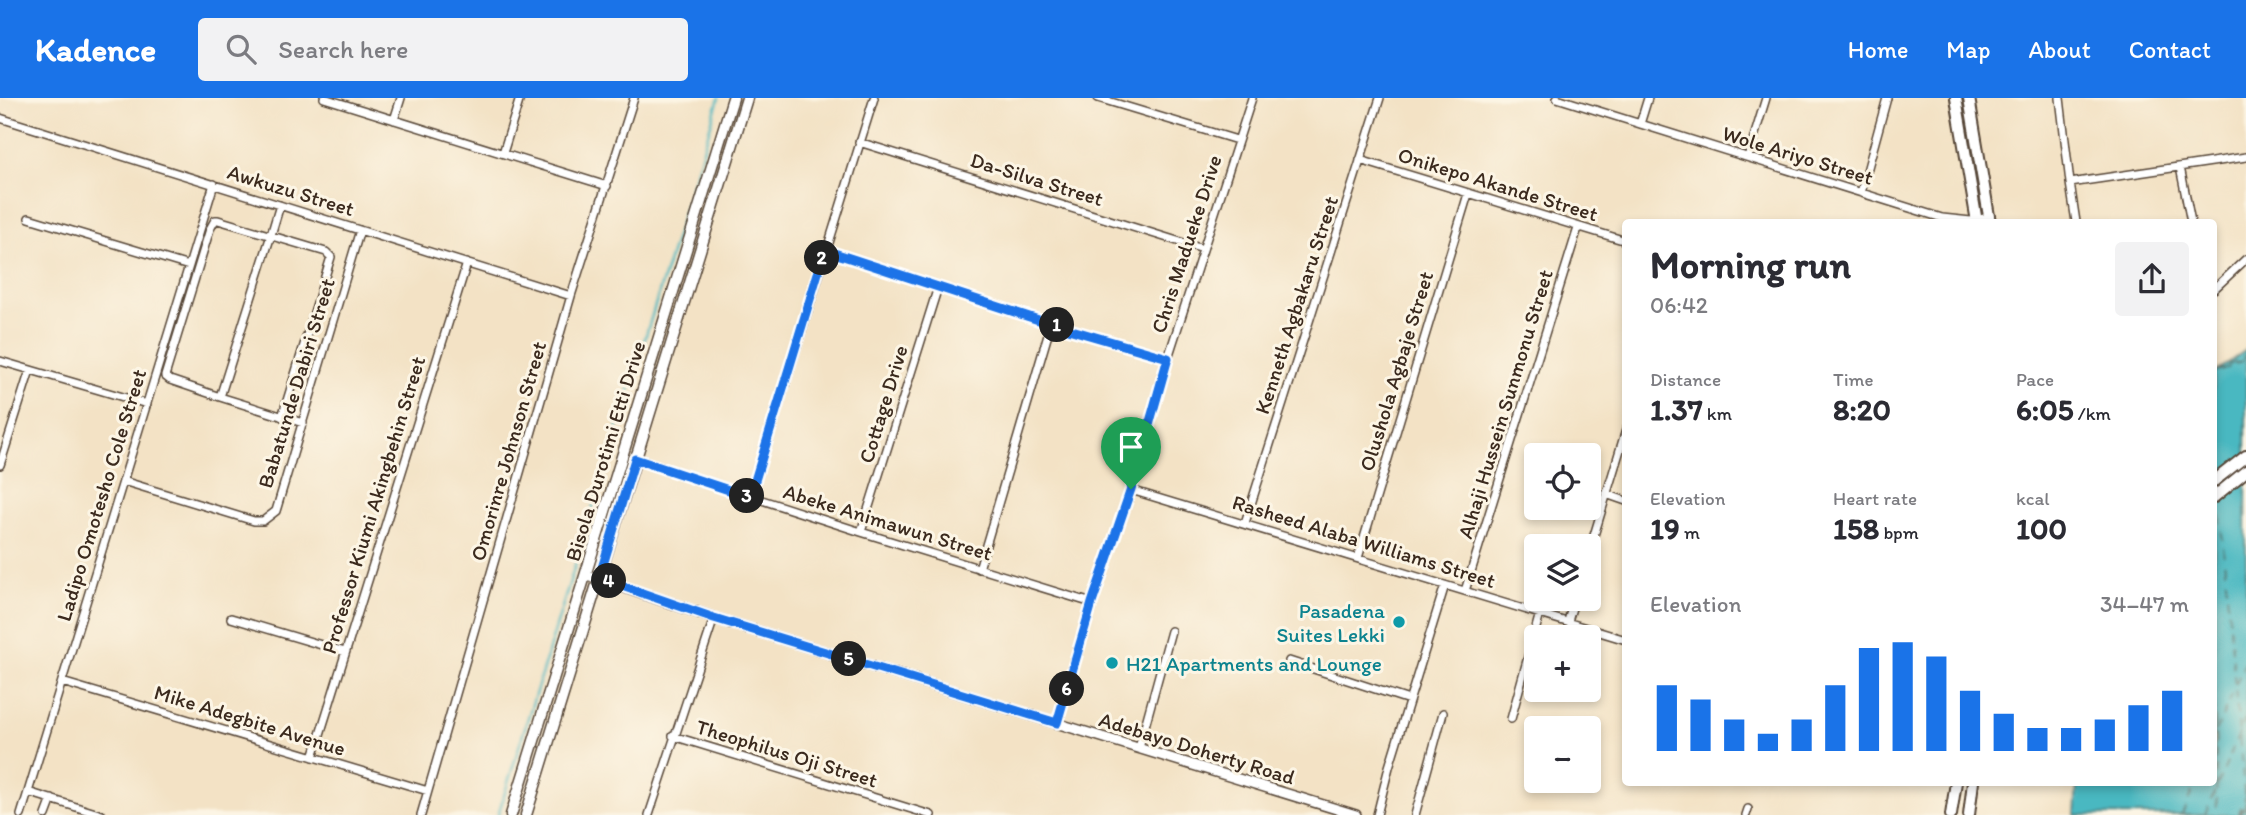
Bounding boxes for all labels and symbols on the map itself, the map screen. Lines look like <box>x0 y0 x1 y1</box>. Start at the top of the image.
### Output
street label: Wole Ariyo Street <box>1720 120 1877 190</box>
street label: Onikepo Akande Street <box>1395 142 1601 226</box>
street label: Da-Silva Street <box>968 147 1107 211</box>
street label: Chris Madueke Drive <box>1145 152 1227 336</box>
street label: Awkuzu Street <box>225 159 358 221</box>
street label: Kenneth Agbakaru Street <box>1249 193 1343 417</box>
pin: 2 <box>804 240 840 276</box>
street label: Alhaji Hussein Sunmonu Street <box>1452 266 1558 542</box>
street label: Olushola Agbaje Street <box>1354 268 1438 474</box>
street label: Babatunde Dabiri Street <box>252 275 340 491</box>
pin: 1 <box>1040 308 1074 342</box>
street label: Omorinre Johnson Street <box>465 338 551 564</box>
street label: Bisola Durotimi Etti Drive <box>560 338 650 564</box>
street label: Cottage Drive <box>853 342 913 466</box>
street label: Professor Kiumi Akingbehin Street <box>316 353 430 657</box>
street label: Ladipo Omotesho Cole Street <box>51 366 151 624</box>
pin <box>1101 417 1161 489</box>
pin: 3 <box>730 478 764 514</box>
street label: Abeke Animawun Street <box>781 478 996 566</box>
street label: Rasheed Alaba Williams Street <box>1229 489 1499 593</box>
pin: 4 <box>592 564 626 598</box>
place label: Pasadena Suites Lekki <box>1276 598 1385 647</box>
marker: Pasadena Suites Lekki <box>1391 614 1407 630</box>
pin: 5 <box>832 642 866 676</box>
place label: H21 Apartments and Lounge <box>1126 651 1382 676</box>
marker: H21 Apartments and Lounge <box>1104 655 1120 671</box>
pin: 6 <box>1050 672 1084 706</box>
street label: Mike Adegbite Avenue <box>151 679 349 761</box>
street label: Adebayo Doherty Road <box>1096 706 1298 790</box>
street label: Theophilus Oji Street <box>693 714 881 793</box>

